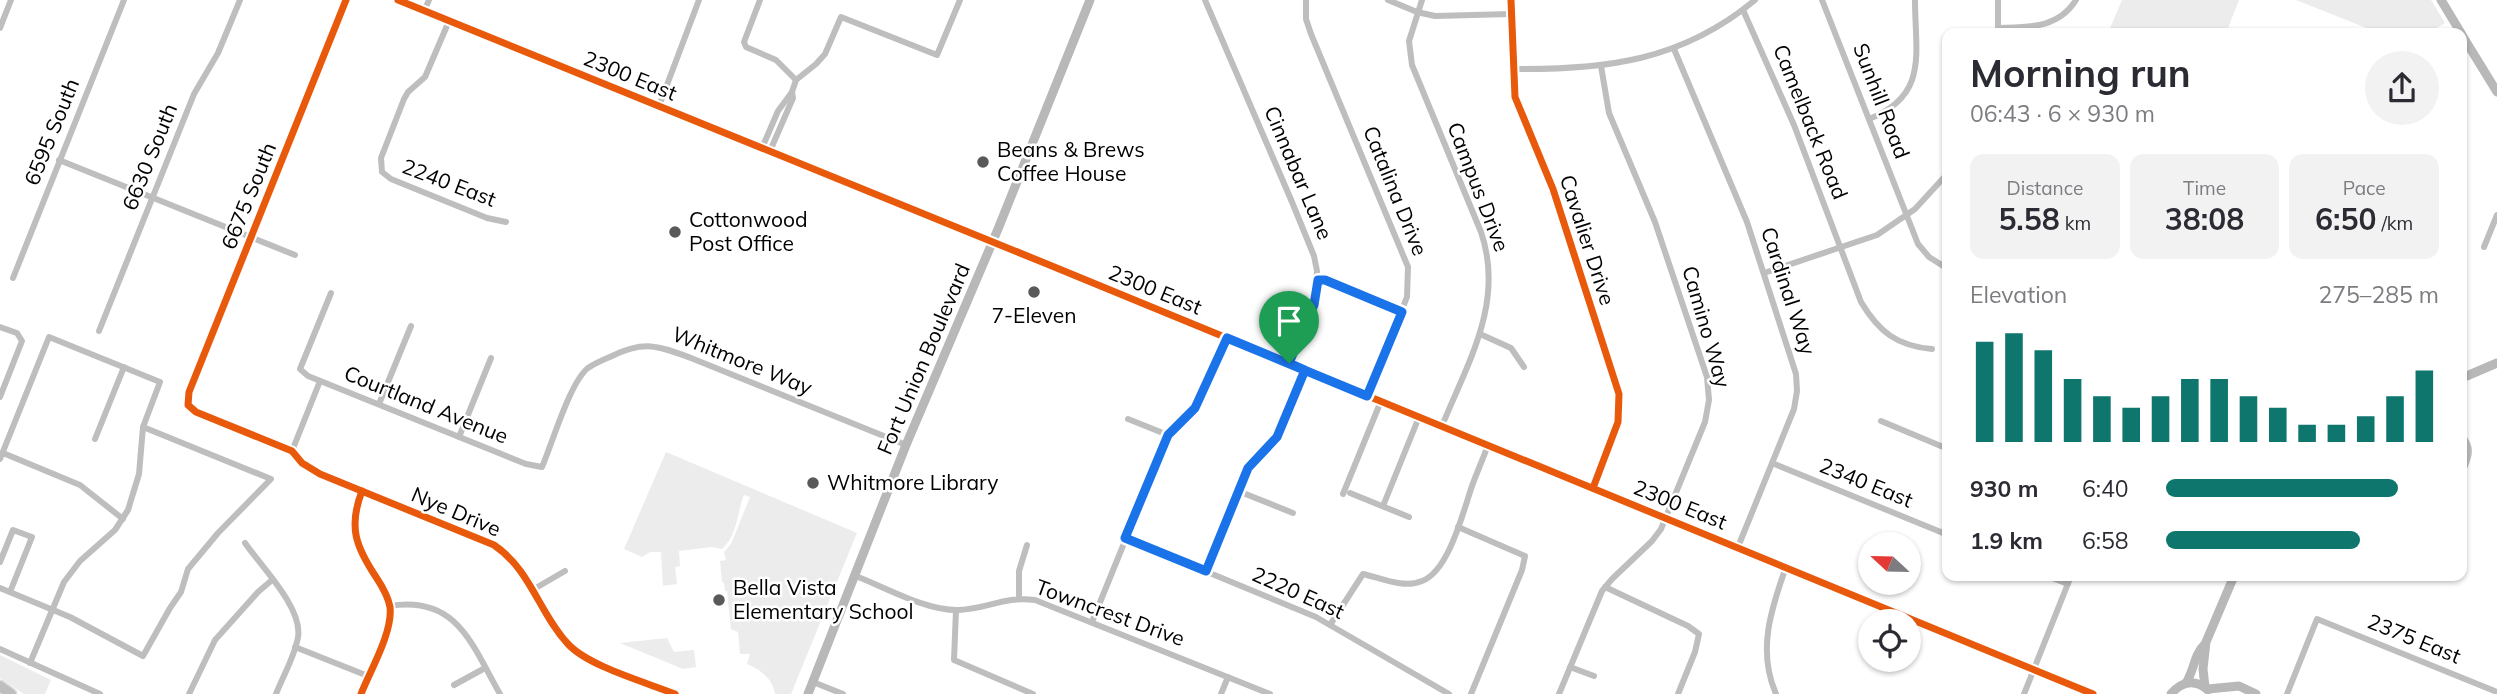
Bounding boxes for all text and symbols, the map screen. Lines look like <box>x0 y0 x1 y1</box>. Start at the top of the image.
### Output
street label: Sunhill Road <box>1848 39 1916 162</box>
street label: Camelback Road <box>1768 40 1854 203</box>
street label: 2300 East <box>580 45 681 106</box>
text: Morning run <box>1970 49 2191 97</box>
button: share <box>2365 51 2439 125</box>
street label: 6595 South <box>18 74 84 189</box>
street label: 6630 South <box>116 99 182 214</box>
text: 06:43 · 6 × 930 m <box>1970 99 2155 128</box>
street label: Cinnabar Lane <box>1259 102 1339 243</box>
street label: Campus Drive <box>1442 118 1516 255</box>
street label: Catalina Drive <box>1358 122 1434 259</box>
place label: Beans & Brews Coffee House <box>997 136 1145 186</box>
street label: 6675 South <box>215 138 281 253</box>
street label: 2240 East <box>399 152 500 212</box>
marker: Beans & Brews Coffee House <box>975 154 991 170</box>
street label: Cavalier Drive <box>1555 171 1621 308</box>
text: Distance <box>2006 176 2083 200</box>
text: Time <box>2183 176 2226 200</box>
text: Pace <box>2343 176 2386 200</box>
text: 5.58 <box>1998 200 2060 238</box>
text: 38:08 <box>2165 200 2244 238</box>
text: 6:50 <box>2315 200 2376 238</box>
place label: Cottonwood Post Office <box>689 206 808 256</box>
text: km <box>2060 211 2091 235</box>
text: /km <box>2376 211 2413 235</box>
street label: Cardinal Way <box>1756 223 1822 358</box>
marker: Cottonwood Post Office <box>667 224 683 240</box>
street label: Fort Union Boulevard <box>871 259 975 458</box>
street label: 2300 East <box>1105 259 1206 320</box>
street label: Camino Way <box>1677 263 1737 391</box>
text: Elevation <box>1970 280 2067 309</box>
text: 275–285 m <box>2318 280 2439 309</box>
marker: 7-Eleven <box>1026 284 1042 300</box>
pin <box>1259 291 1319 363</box>
place label: 7-Eleven <box>992 302 1076 328</box>
icon: arrive <box>1270 302 1308 340</box>
street label: Whitmore Way <box>669 320 816 400</box>
street label: Courtland Avenue <box>341 359 512 449</box>
street label: 2340 East <box>1816 452 1917 513</box>
place label: Whitmore Library <box>827 469 998 495</box>
street label: 2300 East <box>1630 474 1731 535</box>
text: 930 m <box>1970 474 2038 503</box>
text: 6:40 <box>2082 474 2129 503</box>
marker: Whitmore Library <box>805 475 821 491</box>
street label: Nye Drive <box>408 481 505 541</box>
text: 1.9 km <box>1970 526 2043 555</box>
text: 6:58 <box>2082 526 2129 555</box>
north arrow <box>1858 532 1922 595</box>
map controls <box>1858 532 1921 672</box>
street label: 2220 East <box>1248 560 1349 624</box>
street label: Towncrest Drive <box>1032 573 1188 651</box>
place label: Bella Vista Elementary School <box>733 574 914 624</box>
marker: Bella Vista Elementary School <box>711 592 727 608</box>
street label: 2375 East <box>2364 608 2465 669</box>
button: locate <box>1858 609 1921 672</box>

